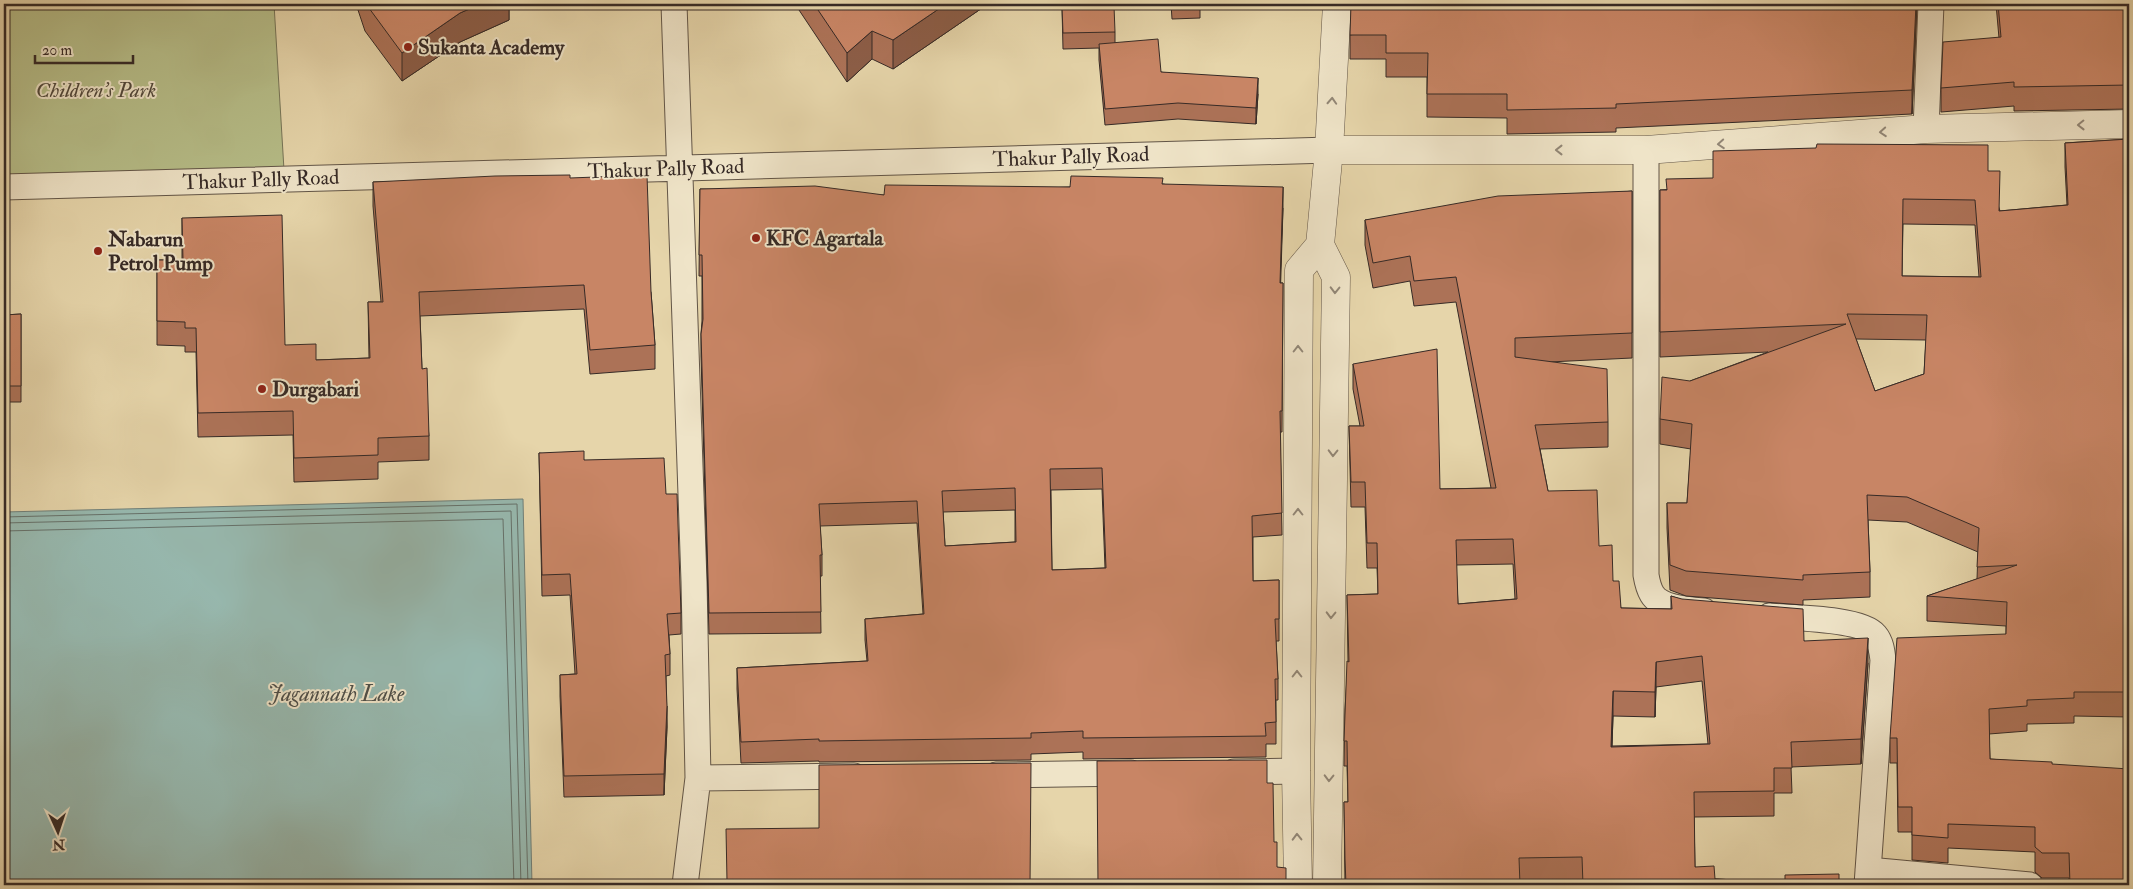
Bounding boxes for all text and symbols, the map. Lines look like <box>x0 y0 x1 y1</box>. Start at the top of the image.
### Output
scale bar <box>35 32 132 64</box>
place label: Sukanta Academy <box>418 34 565 61</box>
text: 20 m <box>42 41 72 60</box>
marker: Sukanta Academy <box>402 41 414 53</box>
park label: Children's Park <box>36 77 156 104</box>
one-way arrow <box>1326 97 1337 105</box>
one-way arrow <box>2076 120 2084 130</box>
one-way arrow <box>1879 126 1887 137</box>
one-way arrow <box>1717 138 1725 149</box>
street label: Thakur Pally Road <box>992 141 1151 173</box>
one-way arrow <box>1555 145 1562 155</box>
street label: Thakur Pally Road <box>587 153 746 185</box>
street label: Thakur Pally Road <box>182 164 341 196</box>
place label: KFC Agartala <box>766 225 885 252</box>
place label: Nabarun Petrol Pump <box>107 226 213 277</box>
marker: KFC Agartala <box>750 232 762 244</box>
marker: Nabarun Petrol Pump <box>92 245 104 257</box>
one-way arrow <box>1330 286 1340 294</box>
one-way arrow <box>1293 345 1303 352</box>
place label: Durgabari <box>272 376 359 403</box>
marker: Durgabari <box>256 383 268 395</box>
one-way arrow <box>1328 449 1338 457</box>
one-way arrow <box>1293 507 1303 515</box>
one-way arrow <box>1326 612 1336 619</box>
one-way arrow <box>1292 670 1302 678</box>
water label: Jagannath Lake <box>268 680 405 708</box>
one-way arrow <box>1324 774 1334 782</box>
north arrow <box>32 806 82 856</box>
one-way arrow <box>1292 832 1303 840</box>
text: N <box>51 836 66 853</box>

